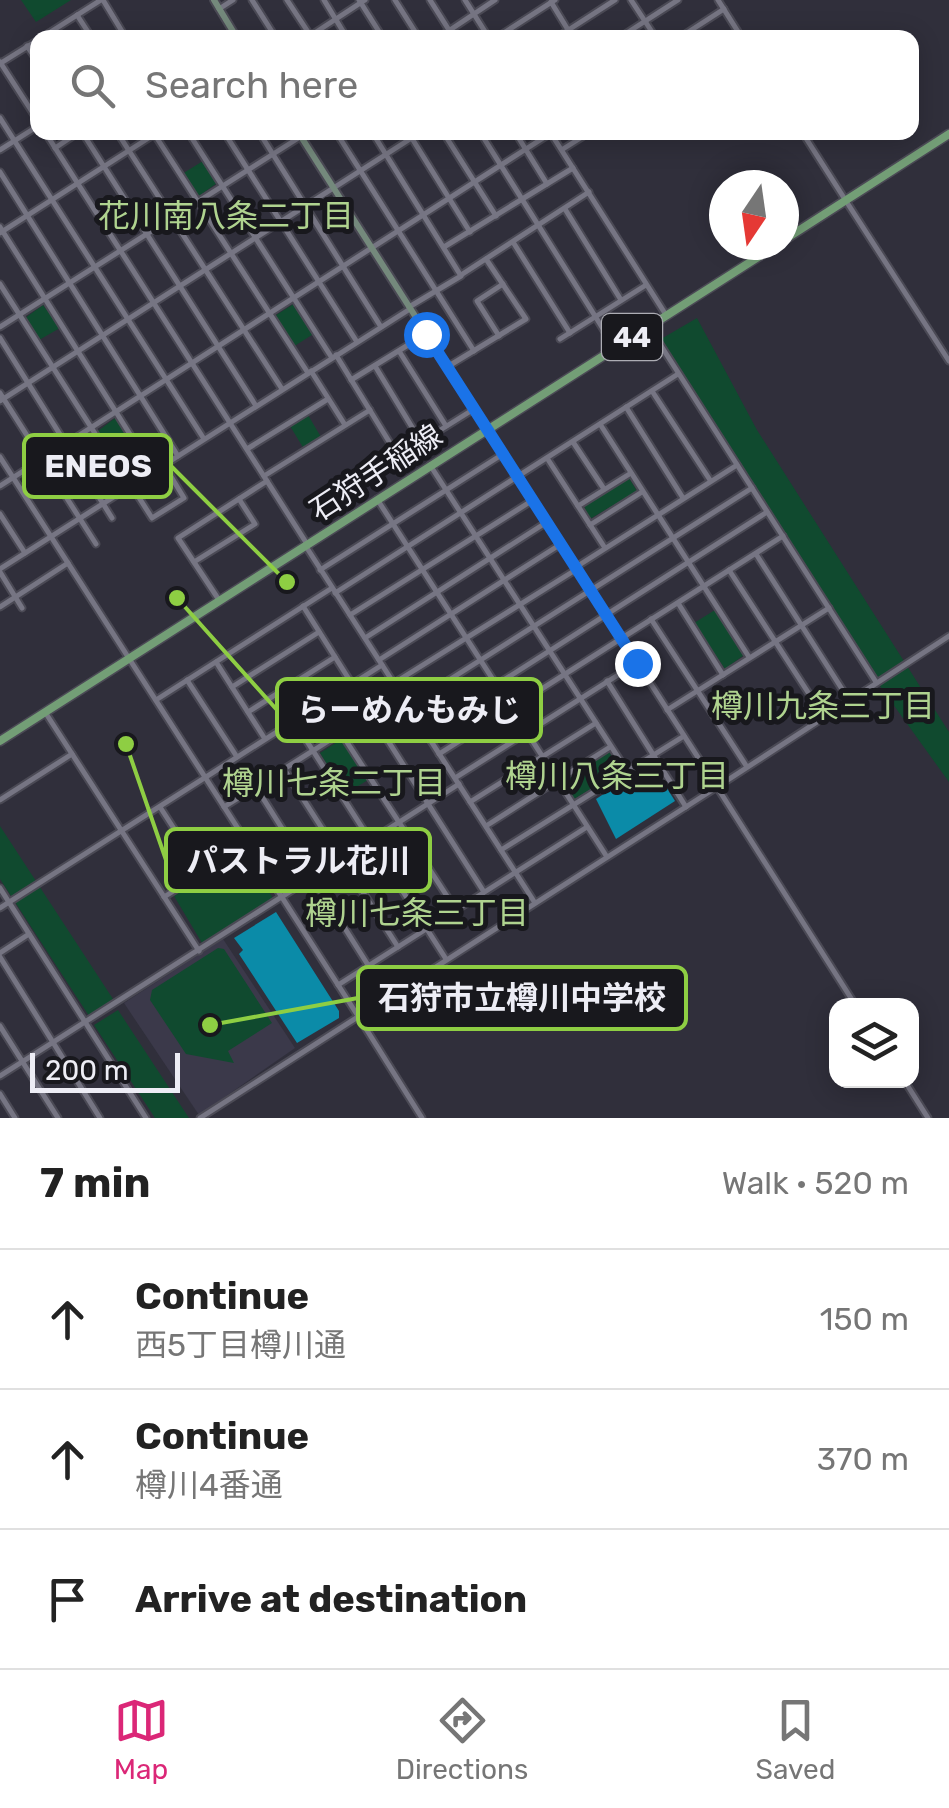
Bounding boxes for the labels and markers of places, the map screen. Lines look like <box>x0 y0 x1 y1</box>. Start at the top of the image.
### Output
callout: ENEOS <box>24 435 171 497</box>
callout: らーめんもみじ <box>277 679 541 741</box>
callout: パストラル花川 <box>166 829 430 891</box>
callout: 石狩市立樽川中学校 <box>358 967 686 1029</box>

